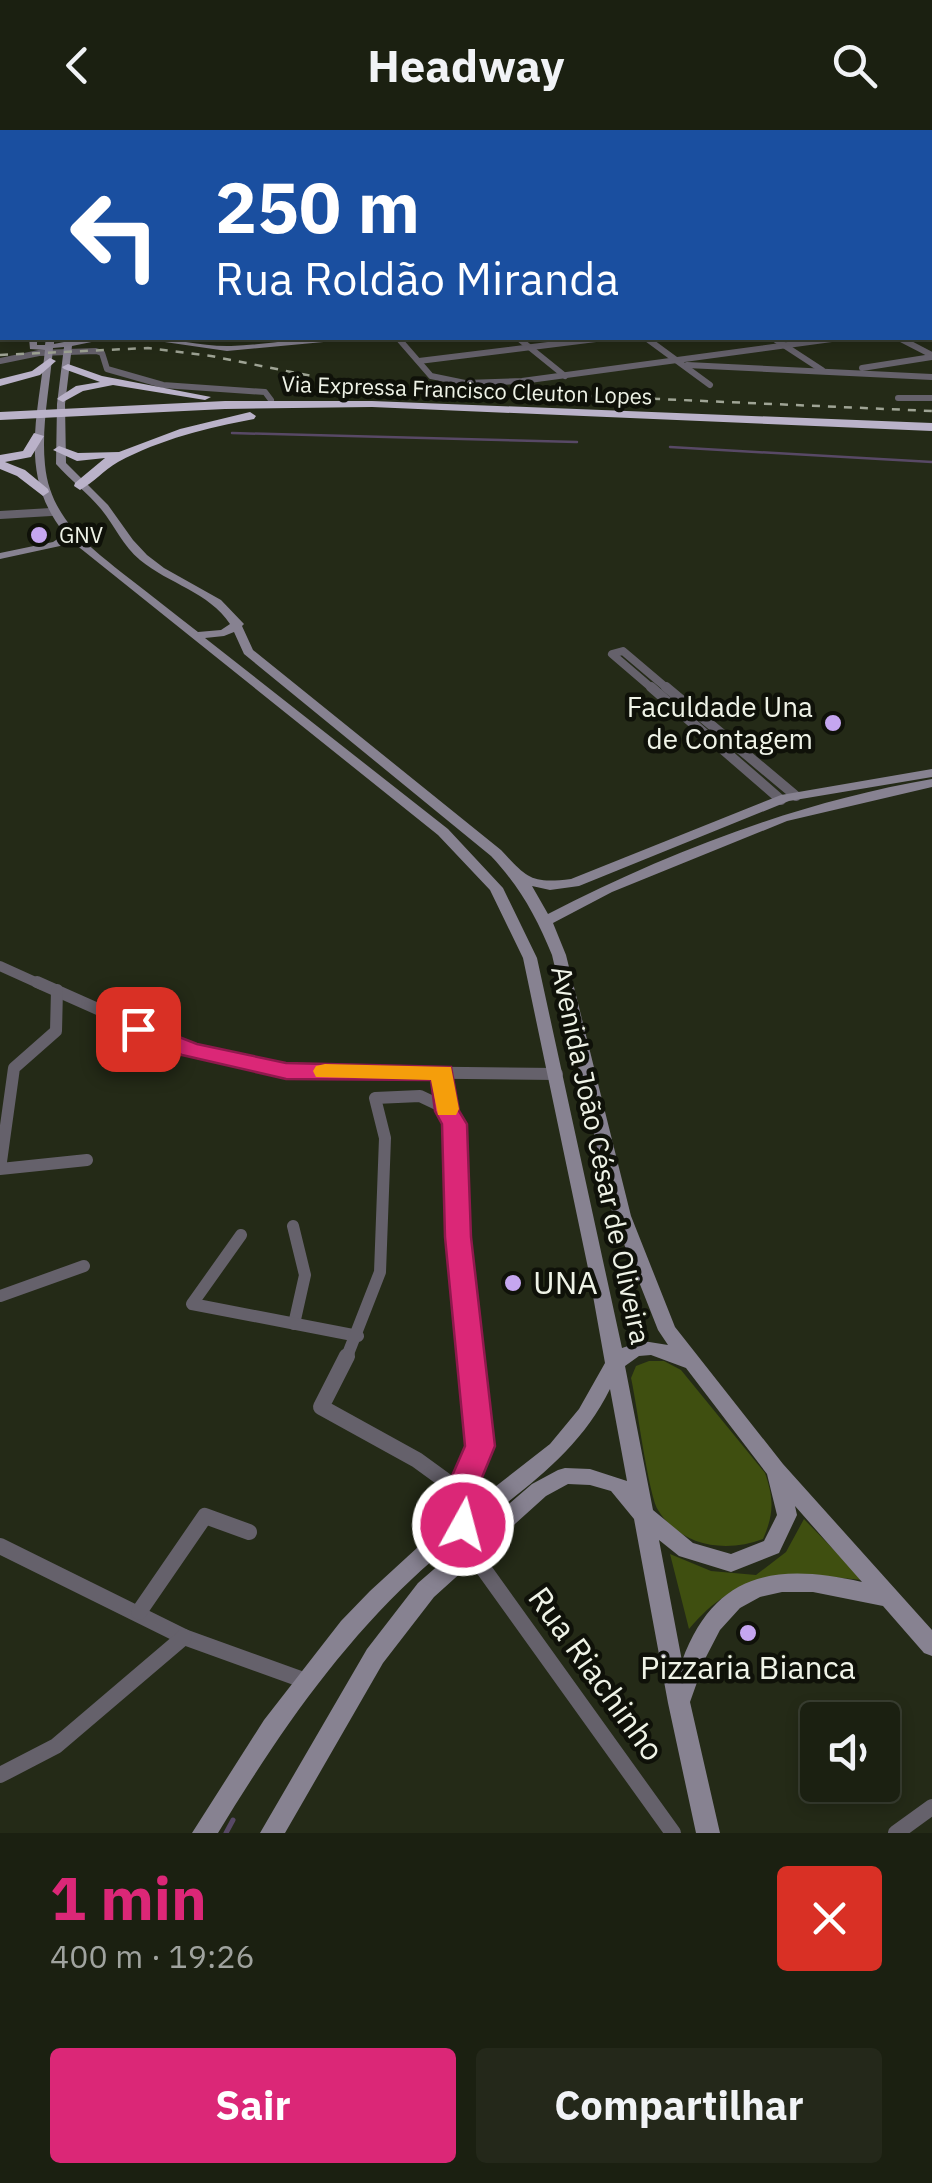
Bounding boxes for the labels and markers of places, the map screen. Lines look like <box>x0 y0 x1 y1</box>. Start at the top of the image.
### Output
place label: GNV <box>59 520 103 549</box>
marker: GNV <box>28 524 50 546</box>
place label: Faculdade Una de Contagem <box>627 688 813 757</box>
marker: Faculdade Una de Contagem <box>822 712 844 734</box>
pin <box>96 987 181 1072</box>
place label: UNA <box>533 1261 598 1303</box>
marker: UNA <box>502 1272 524 1294</box>
marker: Pizzaria Bianca <box>737 1622 759 1644</box>
place label: Pizzaria Bianca <box>640 1646 856 1688</box>

